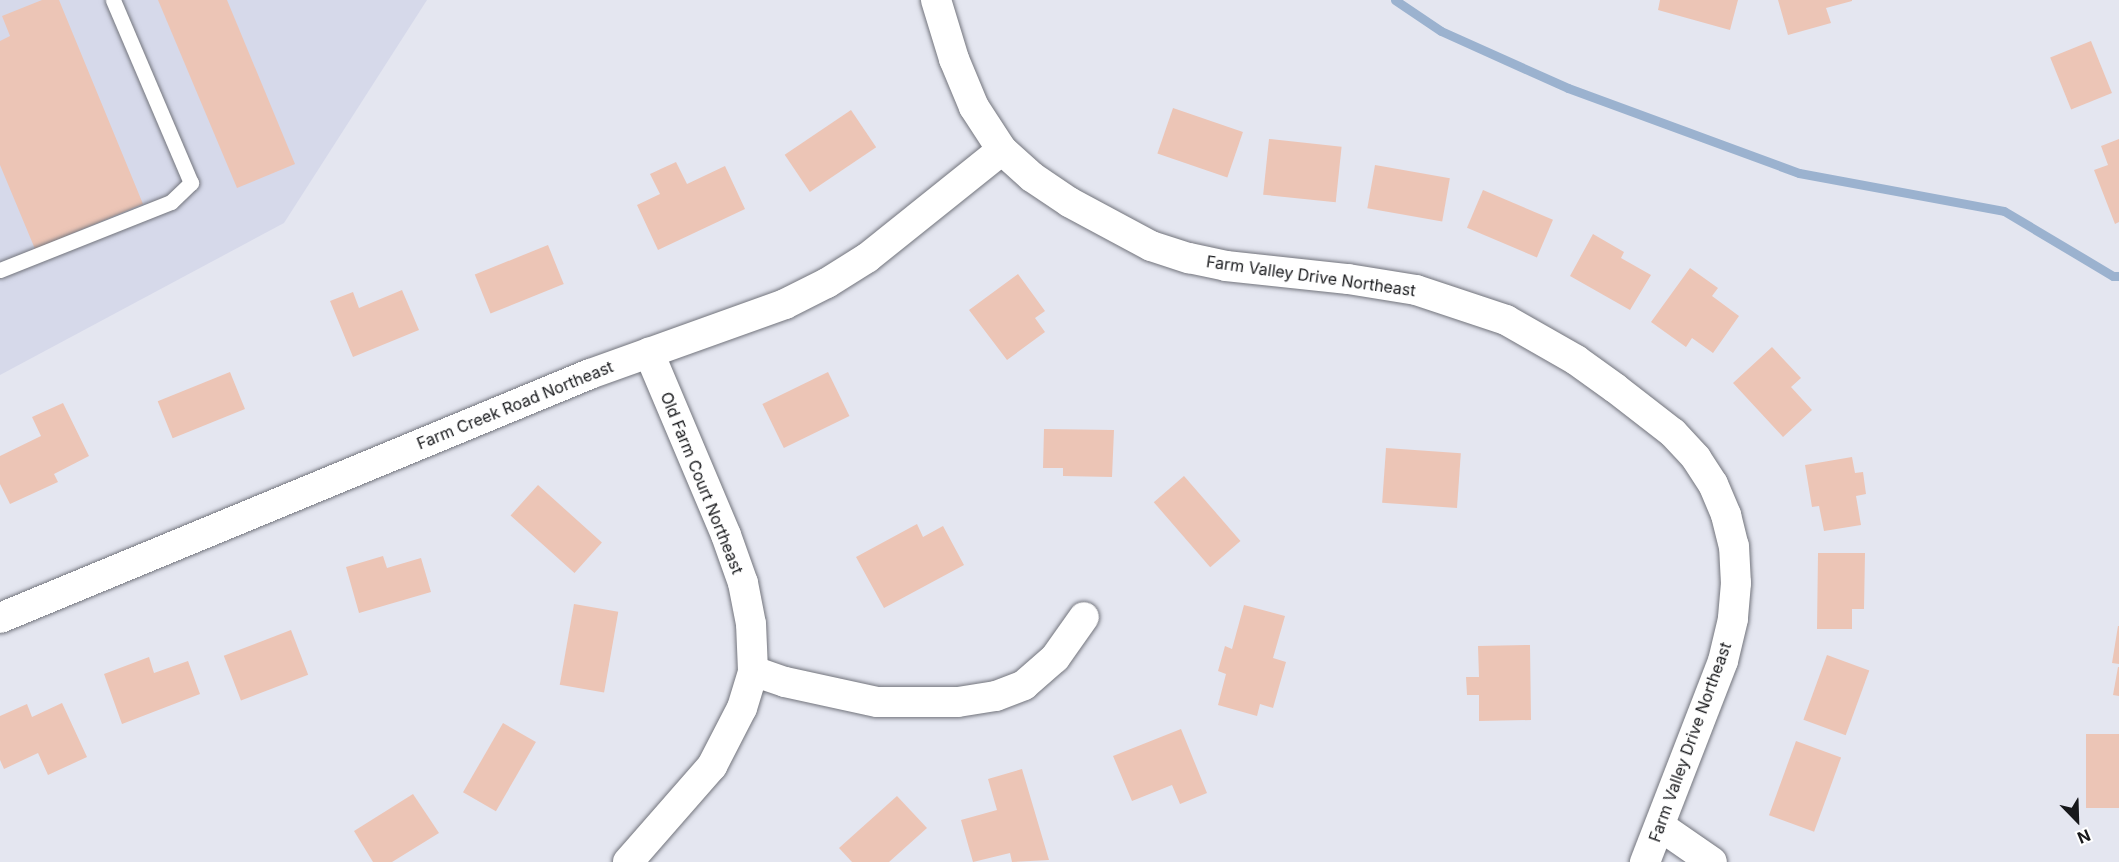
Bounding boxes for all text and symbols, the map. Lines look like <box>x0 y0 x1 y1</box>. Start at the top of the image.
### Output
street label: Farm Valley Drive Northeast <box>1205 252 1417 300</box>
street label: Farm Creek Road Northeast <box>414 357 616 453</box>
street label: Old Farm Court Northeast <box>657 389 747 577</box>
street label: Farm Valley Drive Northeast <box>1645 639 1735 845</box>
north arrow <box>2047 790 2107 850</box>
text: N <box>2075 825 2094 848</box>

